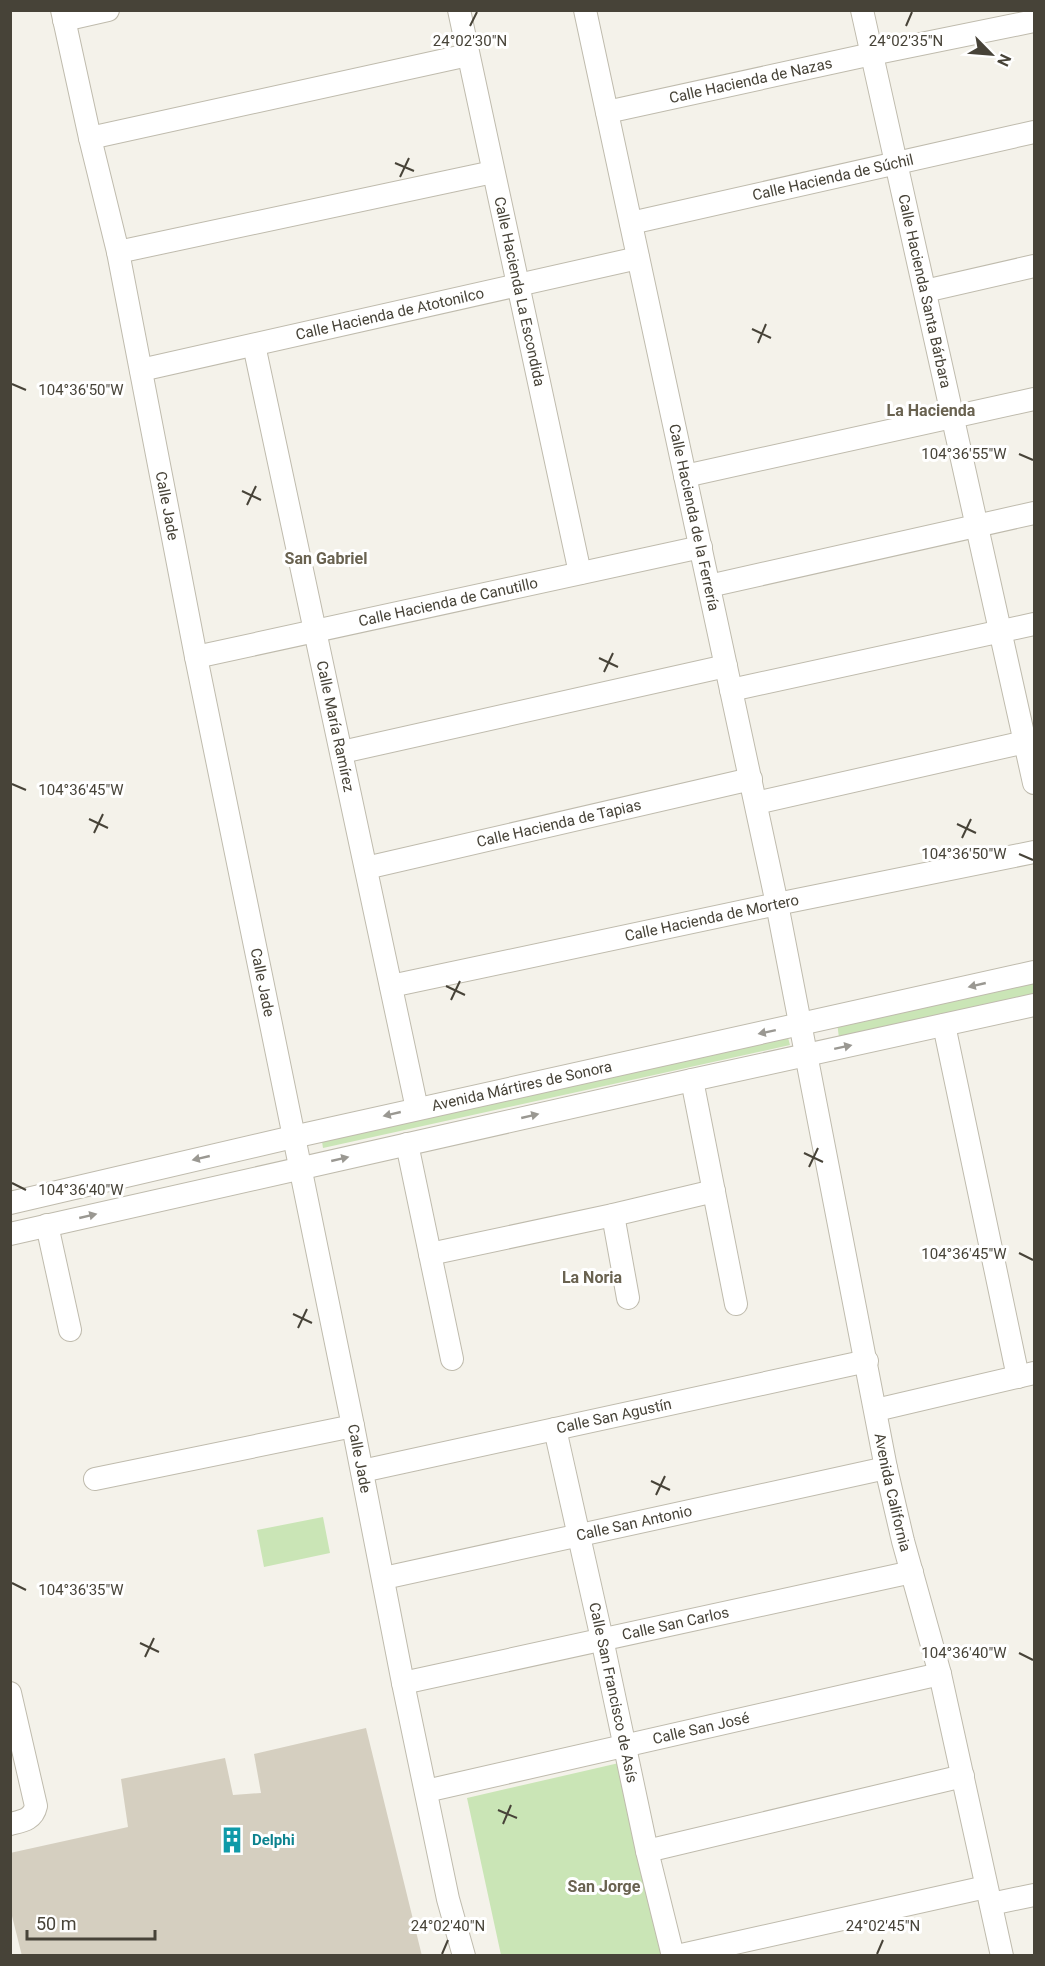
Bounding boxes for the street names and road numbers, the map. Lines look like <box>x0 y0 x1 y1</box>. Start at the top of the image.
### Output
street label: Calle Hacienda de Nazas <box>667 54 834 107</box>
street label: Calle Hacienda de Súchil <box>751 150 915 204</box>
street label: Calle Hacienda Santa Bárbara <box>894 192 955 390</box>
street label: Calle Hacienda La Escondida <box>490 195 549 388</box>
street label: Calle Hacienda de Atotonilco <box>294 284 486 344</box>
street label: Calle Hacienda de la Ferrería <box>665 422 723 613</box>
street label: Calle Jade <box>151 470 182 542</box>
street label: Calle Hacienda de Canutillo <box>357 574 539 630</box>
street label: Calle María Ramírez <box>313 659 358 794</box>
street label: Calle Hacienda de Tapias <box>475 796 643 851</box>
street label: Calle Hacienda de Mortero <box>623 891 801 945</box>
street label: Calle Jade <box>247 946 278 1018</box>
street label: Avenida Mártires de Sonora <box>430 1057 614 1115</box>
street label: Calle San Agustín <box>555 1395 673 1437</box>
street label: Calle Jade <box>344 1423 375 1495</box>
street label: Avenida California <box>870 1432 915 1554</box>
street label: Calle San Antonio <box>575 1502 694 1545</box>
street label: Calle San Francisco de Asís <box>585 1601 641 1784</box>
street label: Calle San Carlos <box>620 1603 731 1644</box>
street label: Calle San José <box>651 1709 751 1748</box>

